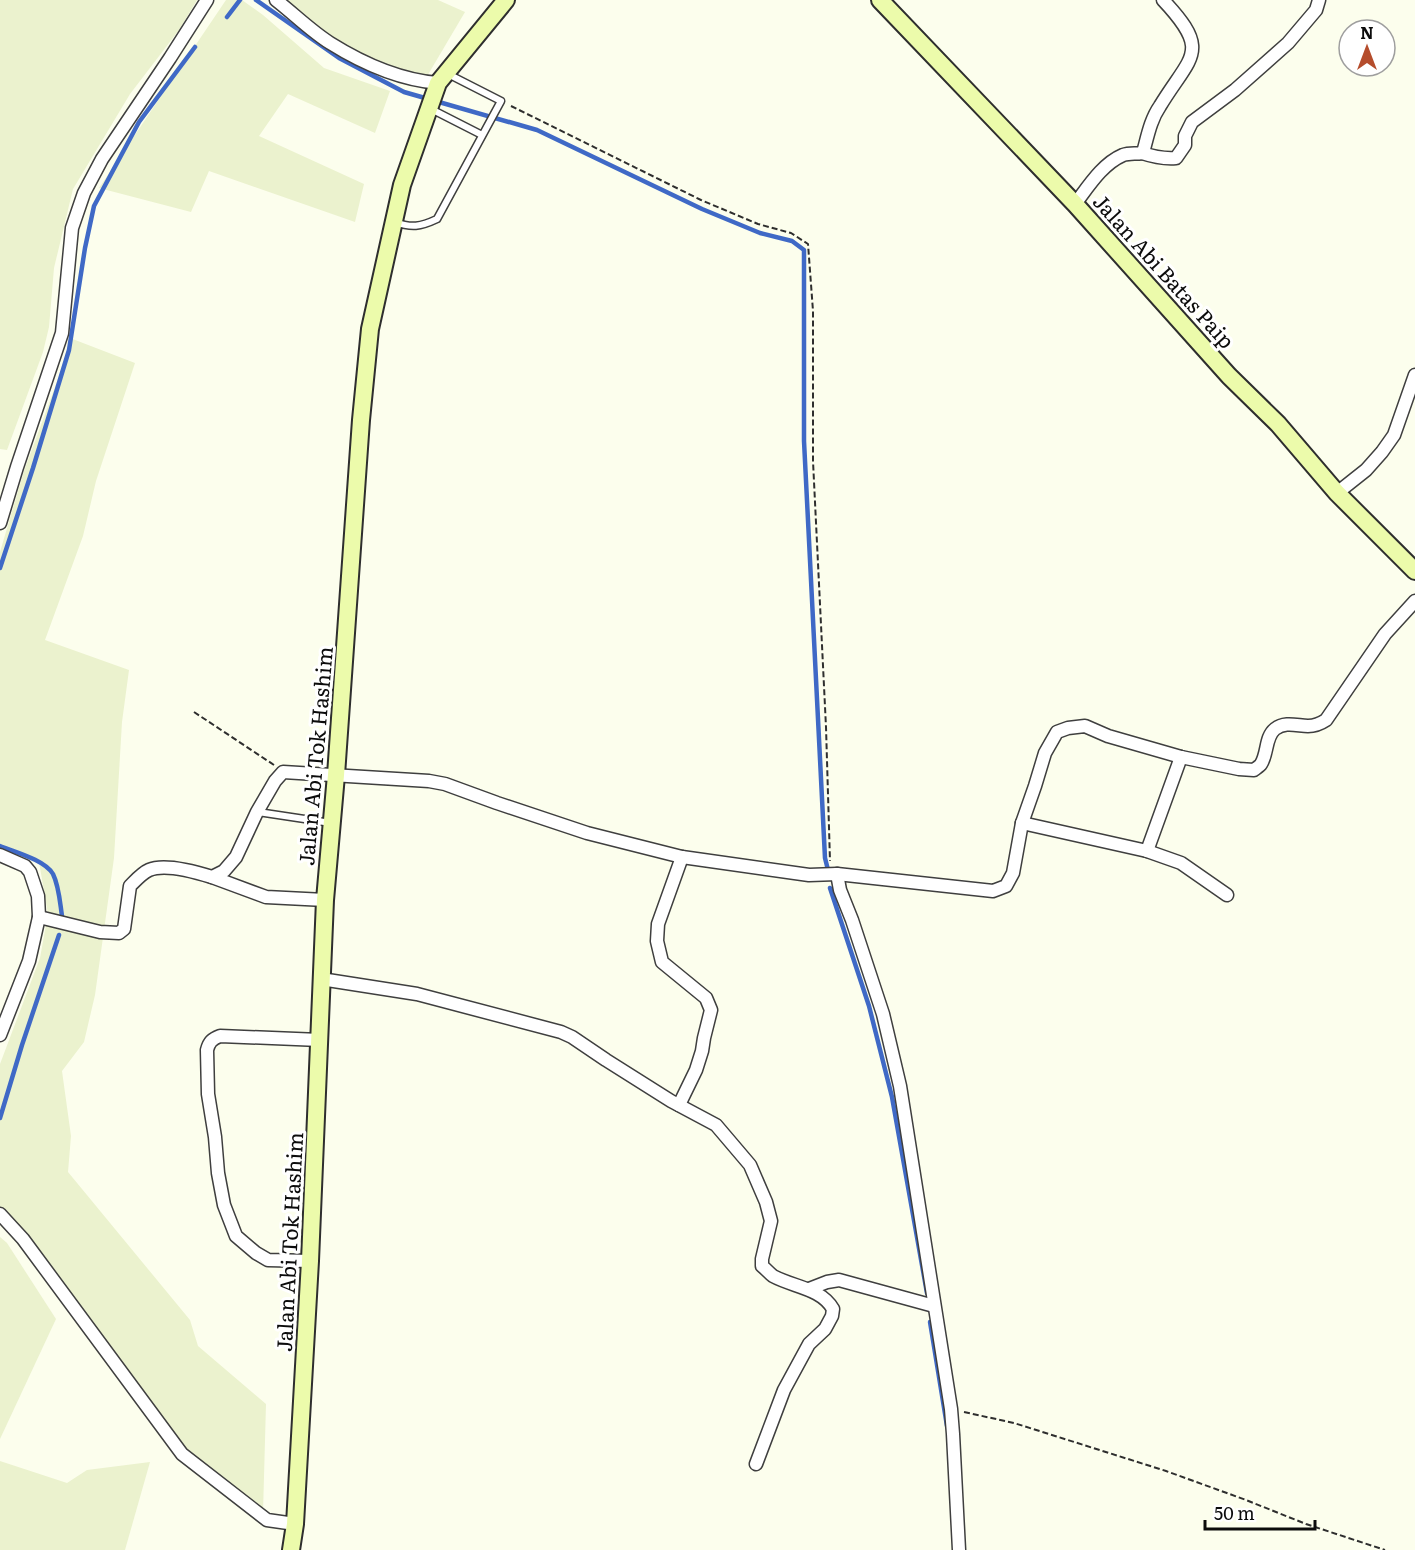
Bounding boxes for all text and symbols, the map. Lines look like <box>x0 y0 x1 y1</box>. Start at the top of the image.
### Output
north arrow <box>1337 18 1397 78</box>
text: N <box>1360 20 1374 44</box>
street label: Jalan Abi Batas Paip <box>1087 186 1243 354</box>
street label: Jalan Abi Tok Hashim <box>289 645 339 867</box>
street label: Jalan Abi Tok Hashim <box>267 1131 309 1353</box>
scale bar <box>1205 1493 1314 1531</box>
text: 50 m <box>1214 1499 1255 1526</box>

